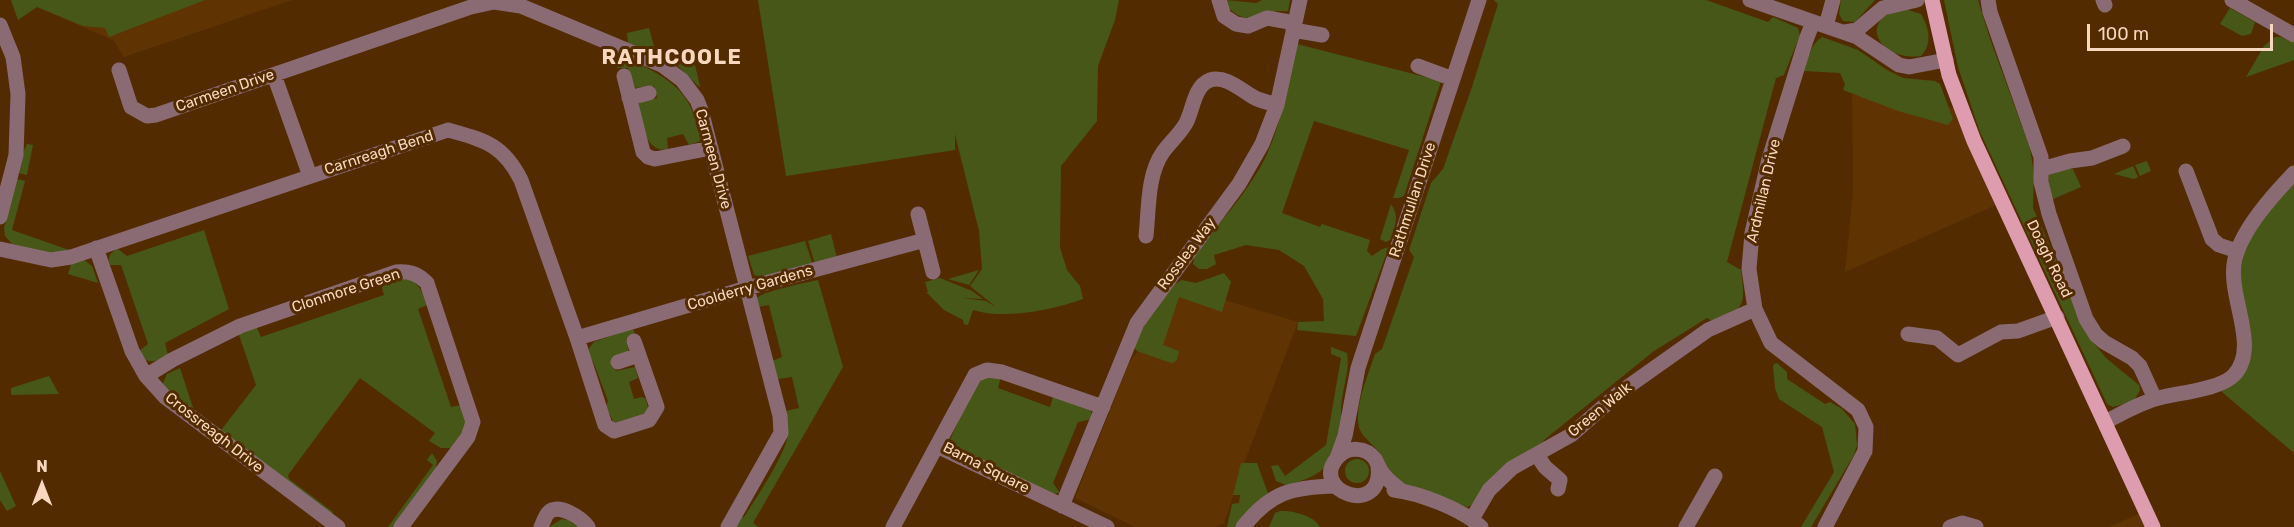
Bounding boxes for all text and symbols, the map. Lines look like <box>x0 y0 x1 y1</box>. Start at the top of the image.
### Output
scale bar <box>2090 12 2276 50</box>
text: 100 m <box>2098 23 2149 45</box>
district label: RATHCOOLE <box>601 45 743 71</box>
street label: Carmeen Drive <box>173 66 277 116</box>
street label: Carmeen Drive <box>691 107 735 211</box>
street label: Carnreagh Bend <box>322 127 436 179</box>
street label: Ardmillan Drive <box>1743 137 1785 245</box>
street label: Rathmullan Drive <box>1386 140 1440 260</box>
street label: Rosslea Way <box>1154 214 1220 294</box>
street label: Doagh Road <box>2022 217 2076 301</box>
street label: Coolderry Gardens <box>685 261 815 315</box>
street label: Clonmore Green <box>290 265 402 317</box>
street label: Green Walk <box>1565 379 1635 441</box>
street label: Crossreagh Drive <box>161 389 267 477</box>
street label: Barna Square <box>940 439 1032 497</box>
north arrow <box>12 455 72 515</box>
text: N <box>36 457 48 476</box>

